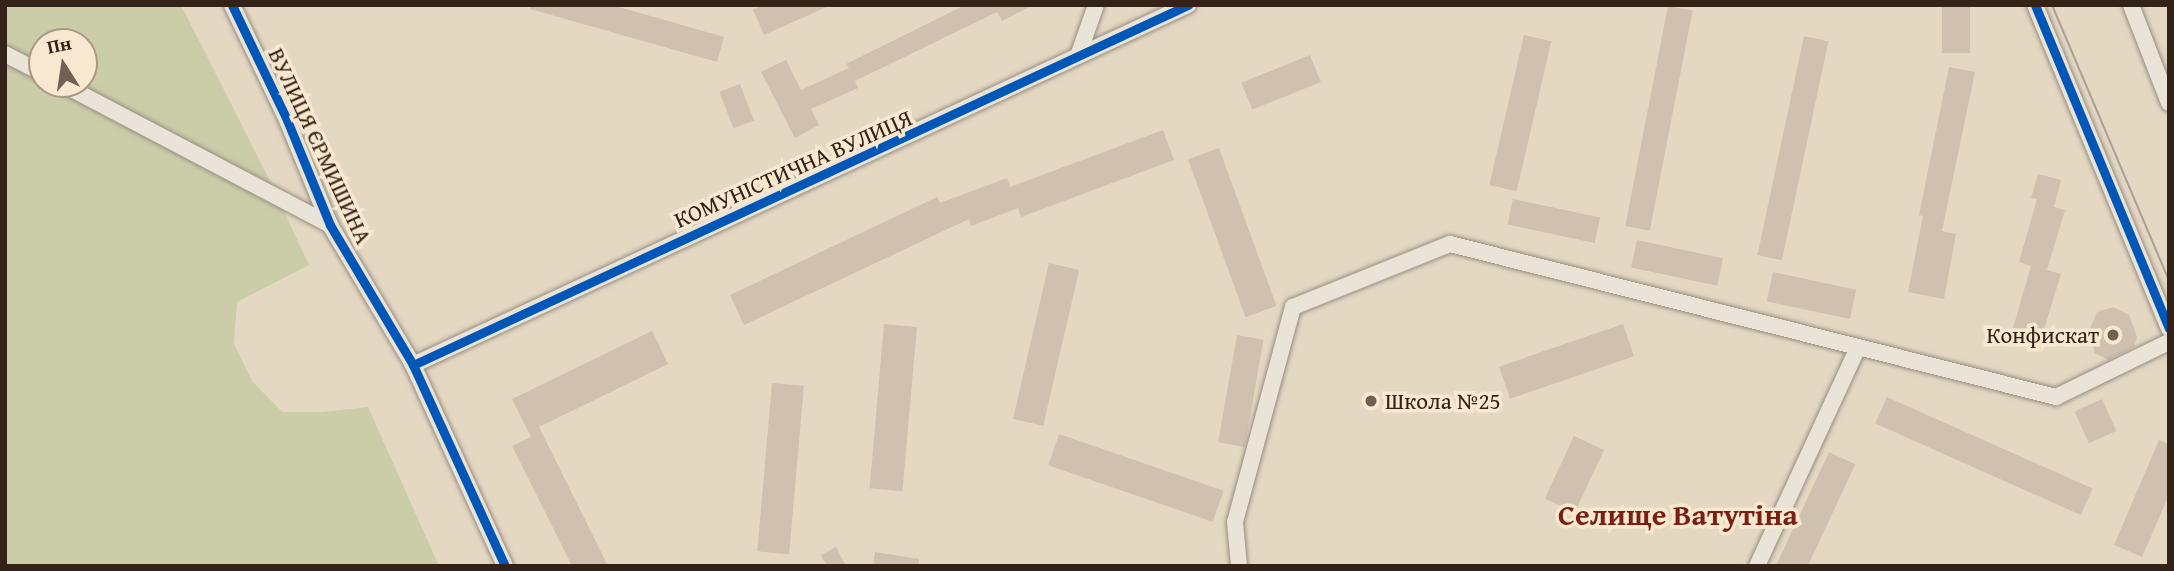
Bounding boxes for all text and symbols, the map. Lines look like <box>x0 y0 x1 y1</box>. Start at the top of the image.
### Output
north arrow <box>28 28 98 98</box>
text: Пн <box>44 28 74 61</box>
street label: ВУЛИЦЯ ЄРМИШИНА <box>262 44 378 248</box>
street label: КОМУНІСТИЧНА ВУЛИЦЯ <box>670 104 916 234</box>
place label: Конфискат <box>1986 321 2099 349</box>
marker: Конфискат <box>2105 327 2121 343</box>
place label: Школа №25 <box>1385 387 1501 415</box>
marker: Школа №25 <box>1363 393 1379 409</box>
district label: Селище Ватутіна <box>1558 496 1798 532</box>

